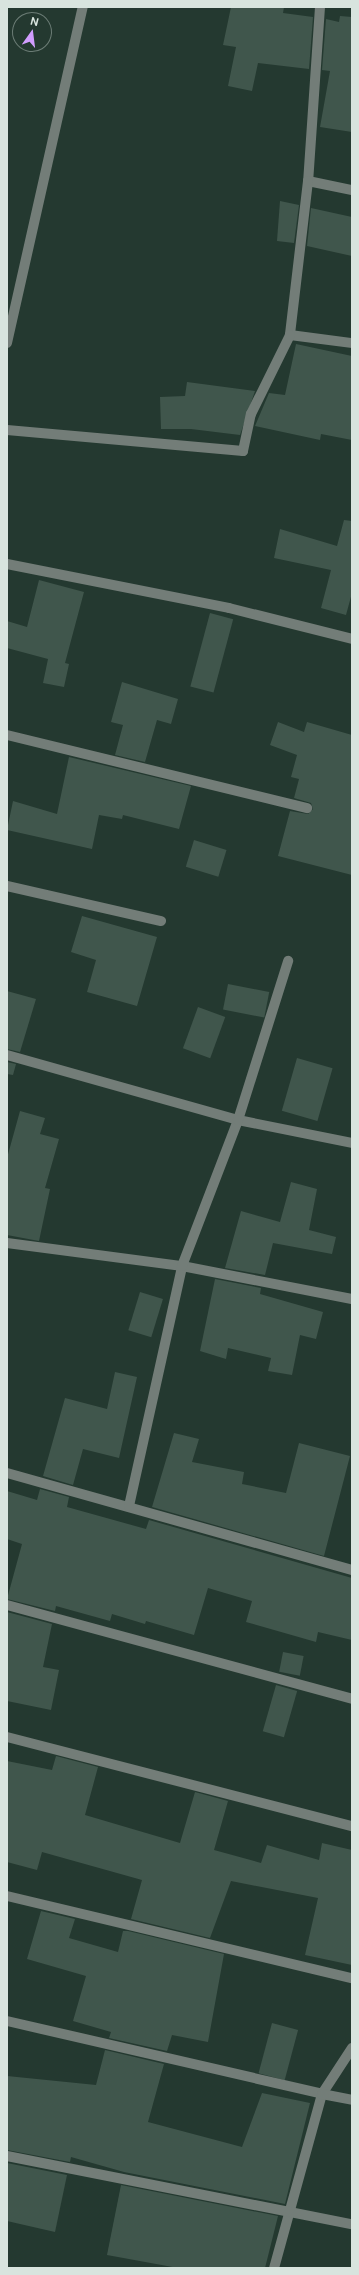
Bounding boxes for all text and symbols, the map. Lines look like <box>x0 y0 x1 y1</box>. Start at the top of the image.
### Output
north arrow <box>12 12 52 52</box>
text: N <box>29 14 40 29</box>

